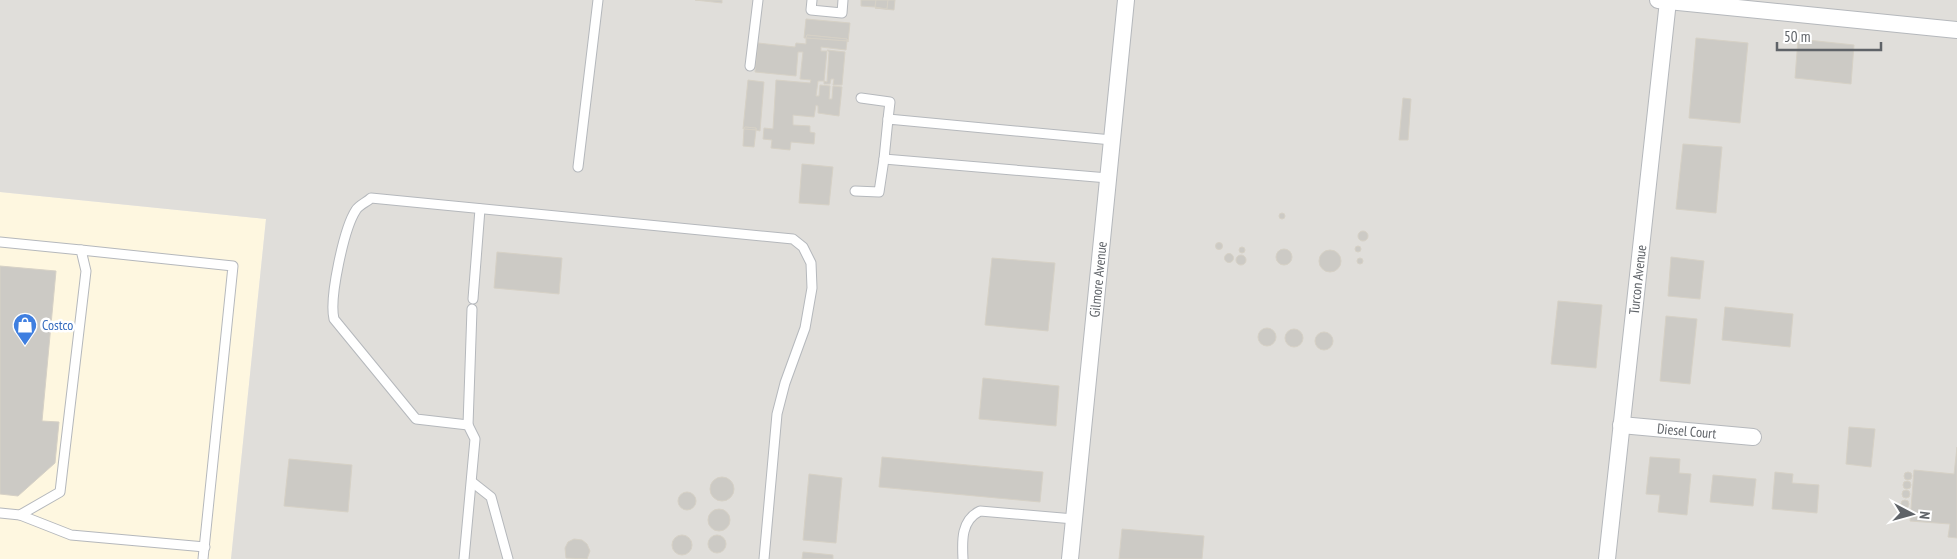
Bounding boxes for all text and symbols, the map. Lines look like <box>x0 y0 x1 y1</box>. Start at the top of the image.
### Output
scale bar <box>1777 20 1881 52</box>
text: 50 m <box>1784 27 1810 46</box>
street label: Gilmore Avenue <box>1085 240 1111 318</box>
street label: Turcon Avenue <box>1625 244 1650 315</box>
shop icon: Costco <box>12 312 38 346</box>
place label: Costco <box>42 316 73 334</box>
street label: Diesel Court <box>1656 419 1717 443</box>
north arrow <box>1887 489 1937 539</box>
text: N <box>1916 511 1934 520</box>

